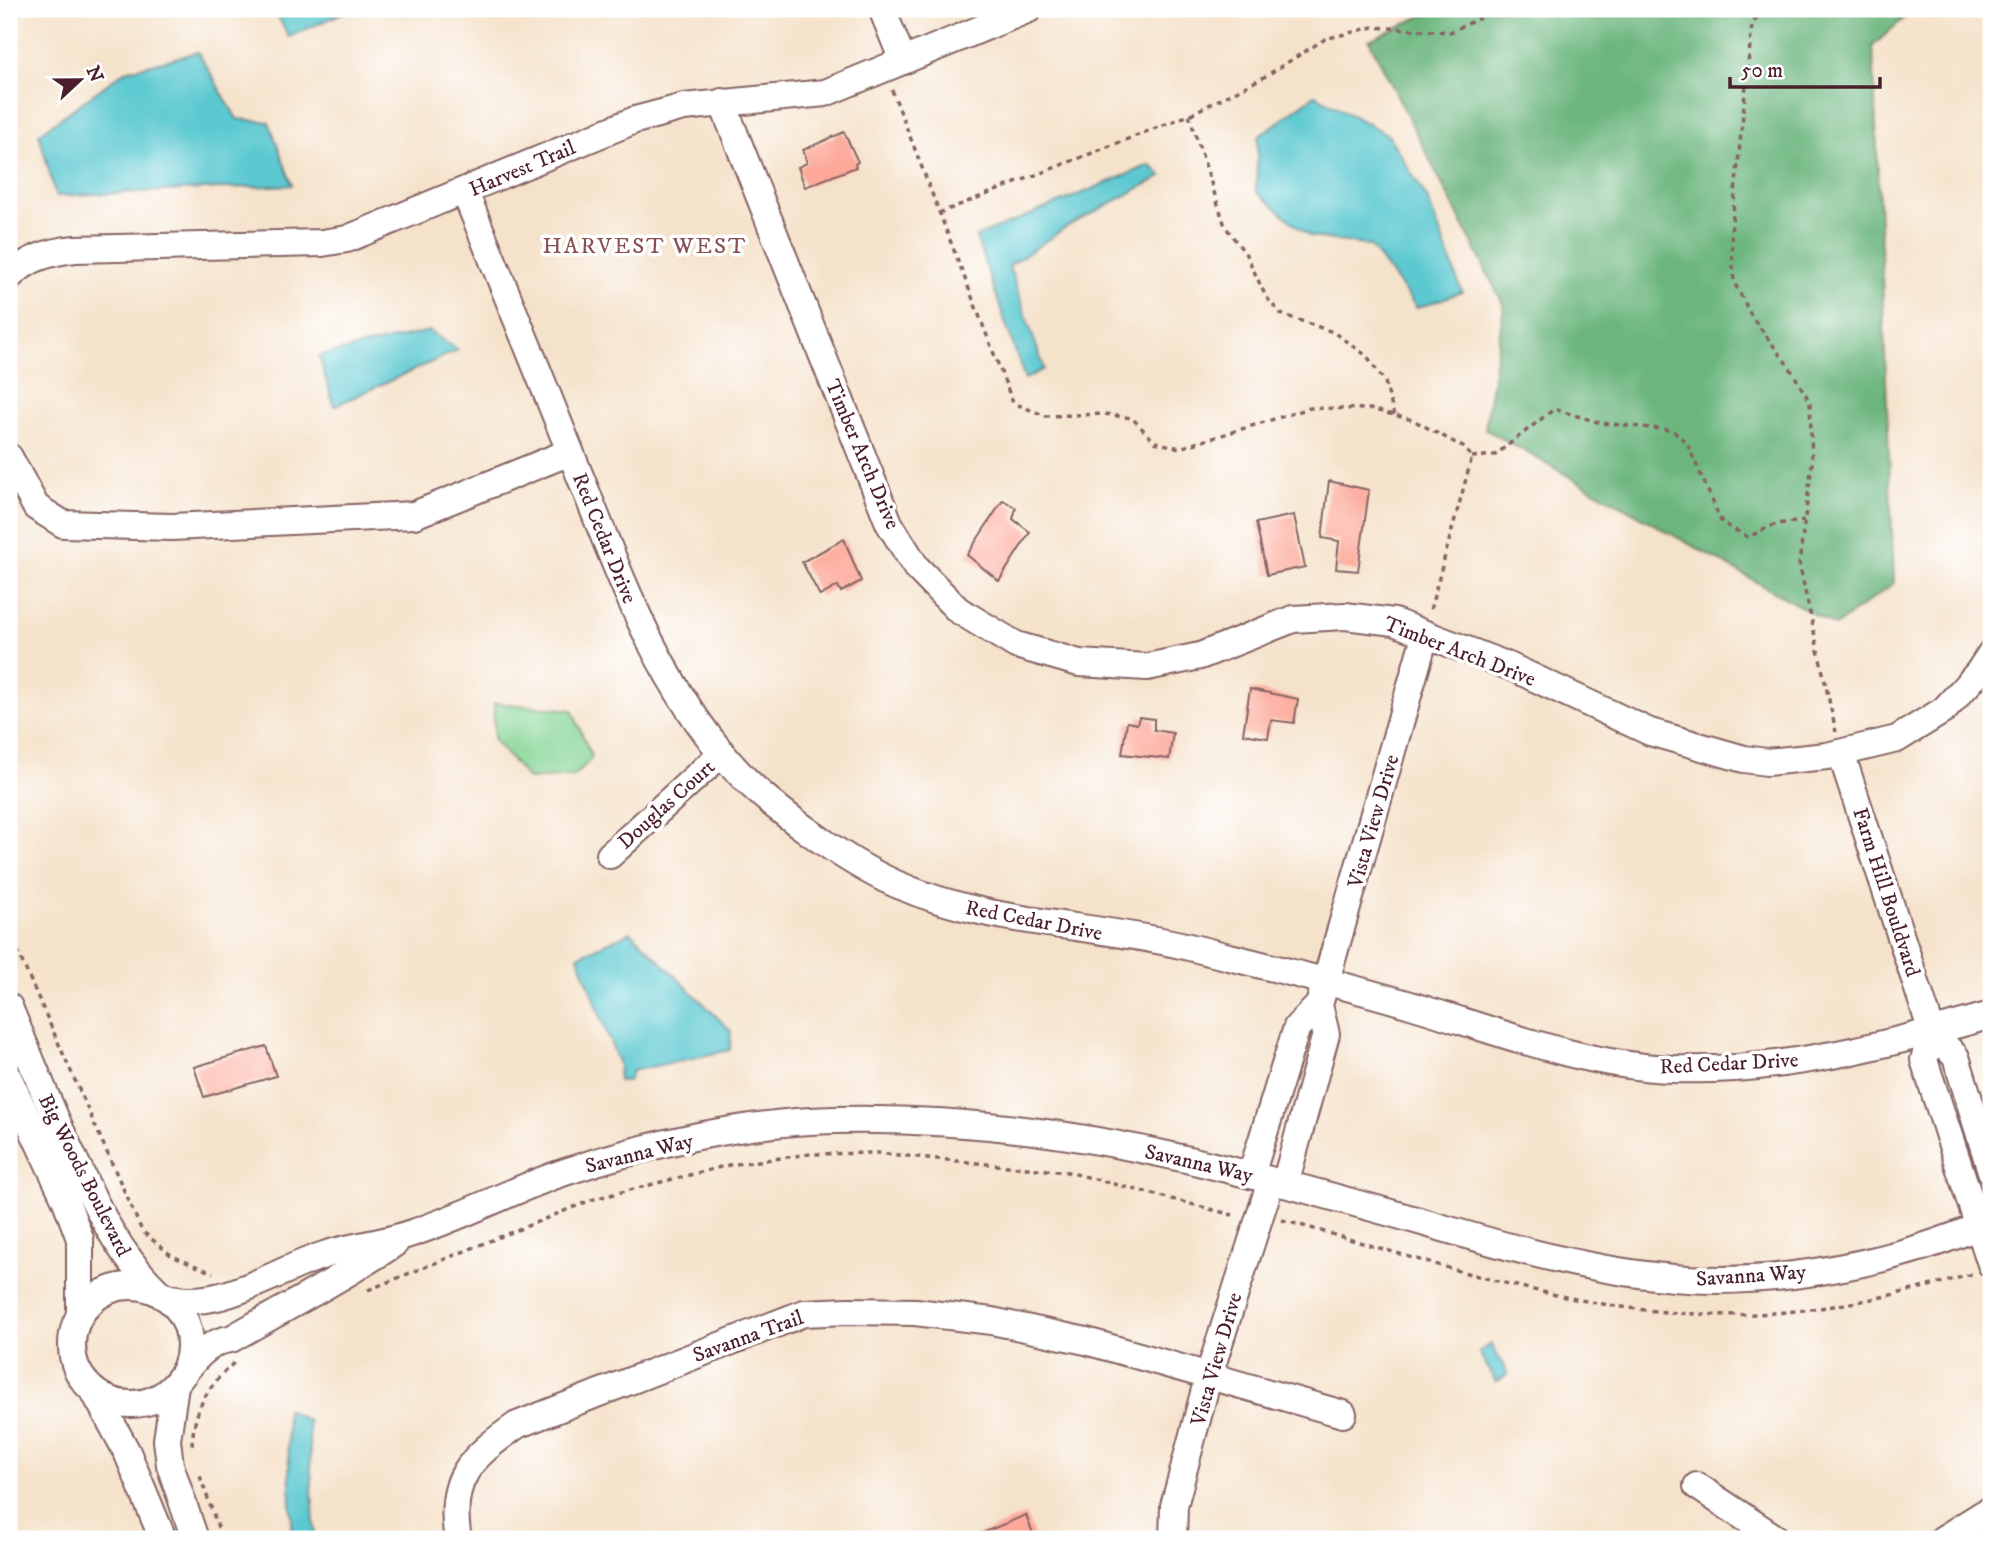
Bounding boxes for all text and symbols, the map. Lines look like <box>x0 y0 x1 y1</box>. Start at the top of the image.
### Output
north arrow <box>46 46 116 116</box>
scale bar <box>1730 46 1881 90</box>
text: 50 m <box>1741 58 1783 84</box>
text: N <box>81 63 108 86</box>
street label: Harvest Trail <box>465 135 580 203</box>
district label: HARVEST WEST <box>543 232 747 261</box>
street label: Timber Arch Drive <box>819 376 905 533</box>
street label: Red Cedar Drive <box>566 469 642 608</box>
street label: Timber Arch Drive <box>1380 611 1539 693</box>
street label: Vista View Drive <box>1342 751 1406 892</box>
street label: Douglas Court <box>613 754 721 855</box>
street label: Farm Hill Bouldvard <box>1846 805 1926 981</box>
street label: Red Cedar Drive <box>963 895 1105 947</box>
street label: Red Cedar Drive <box>1659 1047 1799 1081</box>
street label: Big Woods Boulevard <box>32 1090 137 1262</box>
street label: Savanna Way <box>583 1128 697 1180</box>
street label: Savanna Way <box>1142 1139 1256 1189</box>
street label: Savanna Way <box>1695 1259 1808 1293</box>
street label: Vista View Drive <box>1185 1289 1249 1430</box>
street label: Savanna Trail <box>690 1305 808 1369</box>

